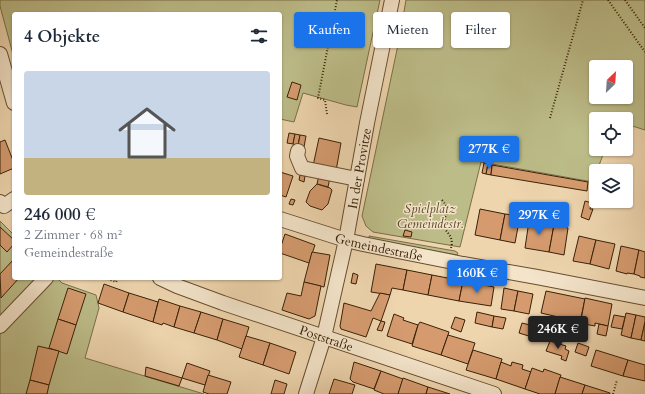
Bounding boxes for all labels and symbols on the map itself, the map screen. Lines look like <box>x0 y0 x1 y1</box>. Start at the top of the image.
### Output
north arrow <box>589 60 633 104</box>
street label: In der Provitze <box>344 127 376 210</box>
pin: 277K € <box>456 136 522 170</box>
park label: Spielplatz Gemeindestr. <box>397 200 463 233</box>
pin: 297K € <box>506 202 572 236</box>
street label: Gemeindestraße <box>332 229 424 266</box>
pin: 160K € <box>444 260 510 294</box>
pin: 246K € <box>525 316 591 350</box>
street label: Poststraße <box>297 321 356 356</box>

